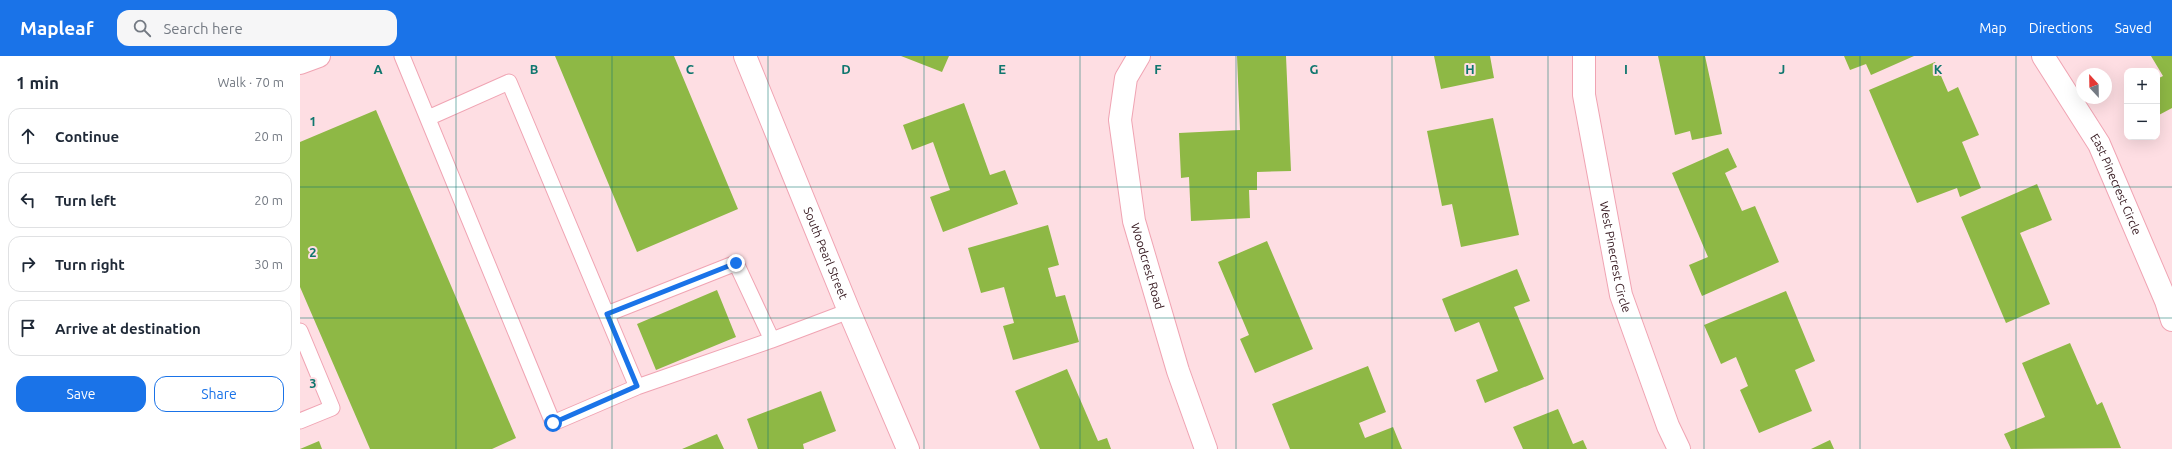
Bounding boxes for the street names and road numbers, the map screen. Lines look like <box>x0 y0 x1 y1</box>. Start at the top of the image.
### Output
street label: East Pinecrest Circle <box>2088 131 2144 237</box>
street label: West Pinecrest Circle <box>1598 200 1634 314</box>
street label: South Pearl Street <box>801 205 851 301</box>
street label: Woodcrest Road <box>1129 221 1167 311</box>

